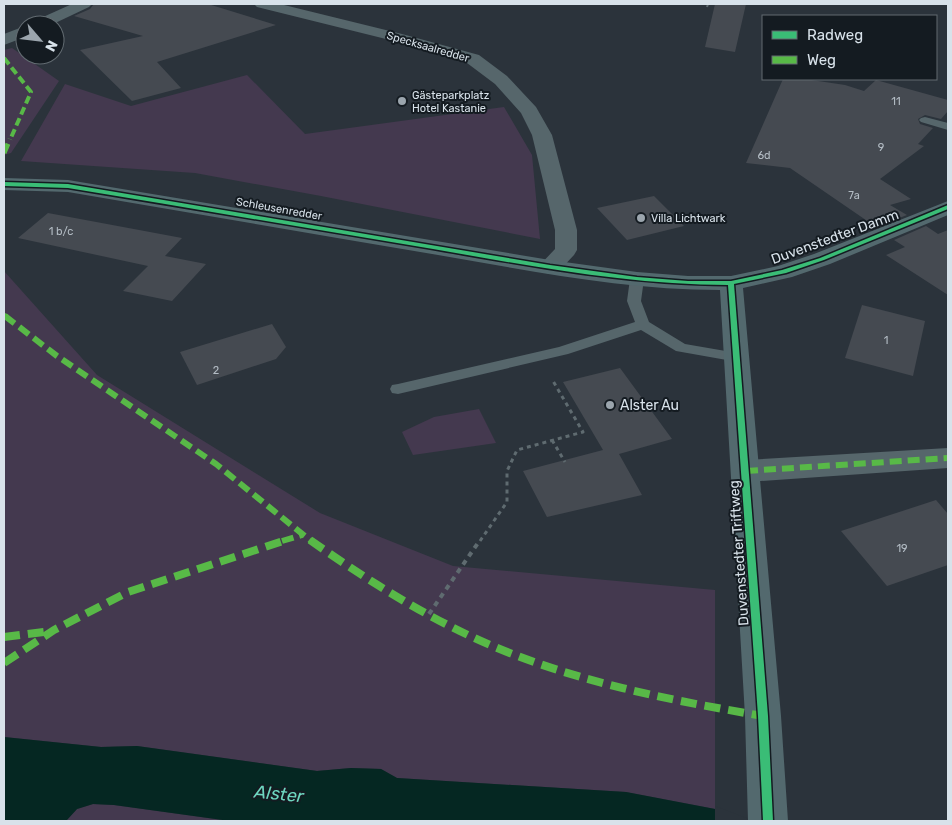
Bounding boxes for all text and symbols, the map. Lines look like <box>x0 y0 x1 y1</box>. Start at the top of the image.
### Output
north arrow <box>15 15 65 65</box>
legend <box>762 15 937 80</box>
text: Radweg <box>807 26 863 44</box>
street label: Specksaalredder <box>385 29 472 65</box>
text: N <box>41 37 61 54</box>
text: Weg <box>807 51 836 69</box>
place label: Gästeparkplatz Hotel Kastanie <box>412 89 490 115</box>
marker: Gästeparkplatz Hotel Kastanie <box>396 95 408 107</box>
house number: 11 <box>891 95 901 108</box>
house number: 9 <box>878 141 884 154</box>
house number: 6d <box>757 149 771 162</box>
house number: 7a <box>848 189 860 202</box>
street label: Schleusenredder <box>235 195 324 223</box>
street label: Duvenstedter Damm <box>769 206 901 268</box>
marker: Villa Lichtwark <box>635 212 647 224</box>
place label: Villa Lichtwark <box>651 212 726 225</box>
house number: 1 b/c <box>49 225 73 238</box>
house number: 1 <box>884 334 888 347</box>
house number: 2 <box>213 364 219 377</box>
place label: Alster Au <box>620 397 679 414</box>
marker: Alster Au <box>604 399 616 411</box>
street label: Duvenstedter Triftweg <box>725 480 753 626</box>
house number: 19 <box>896 542 908 555</box>
water label: Alster <box>252 780 306 808</box>

